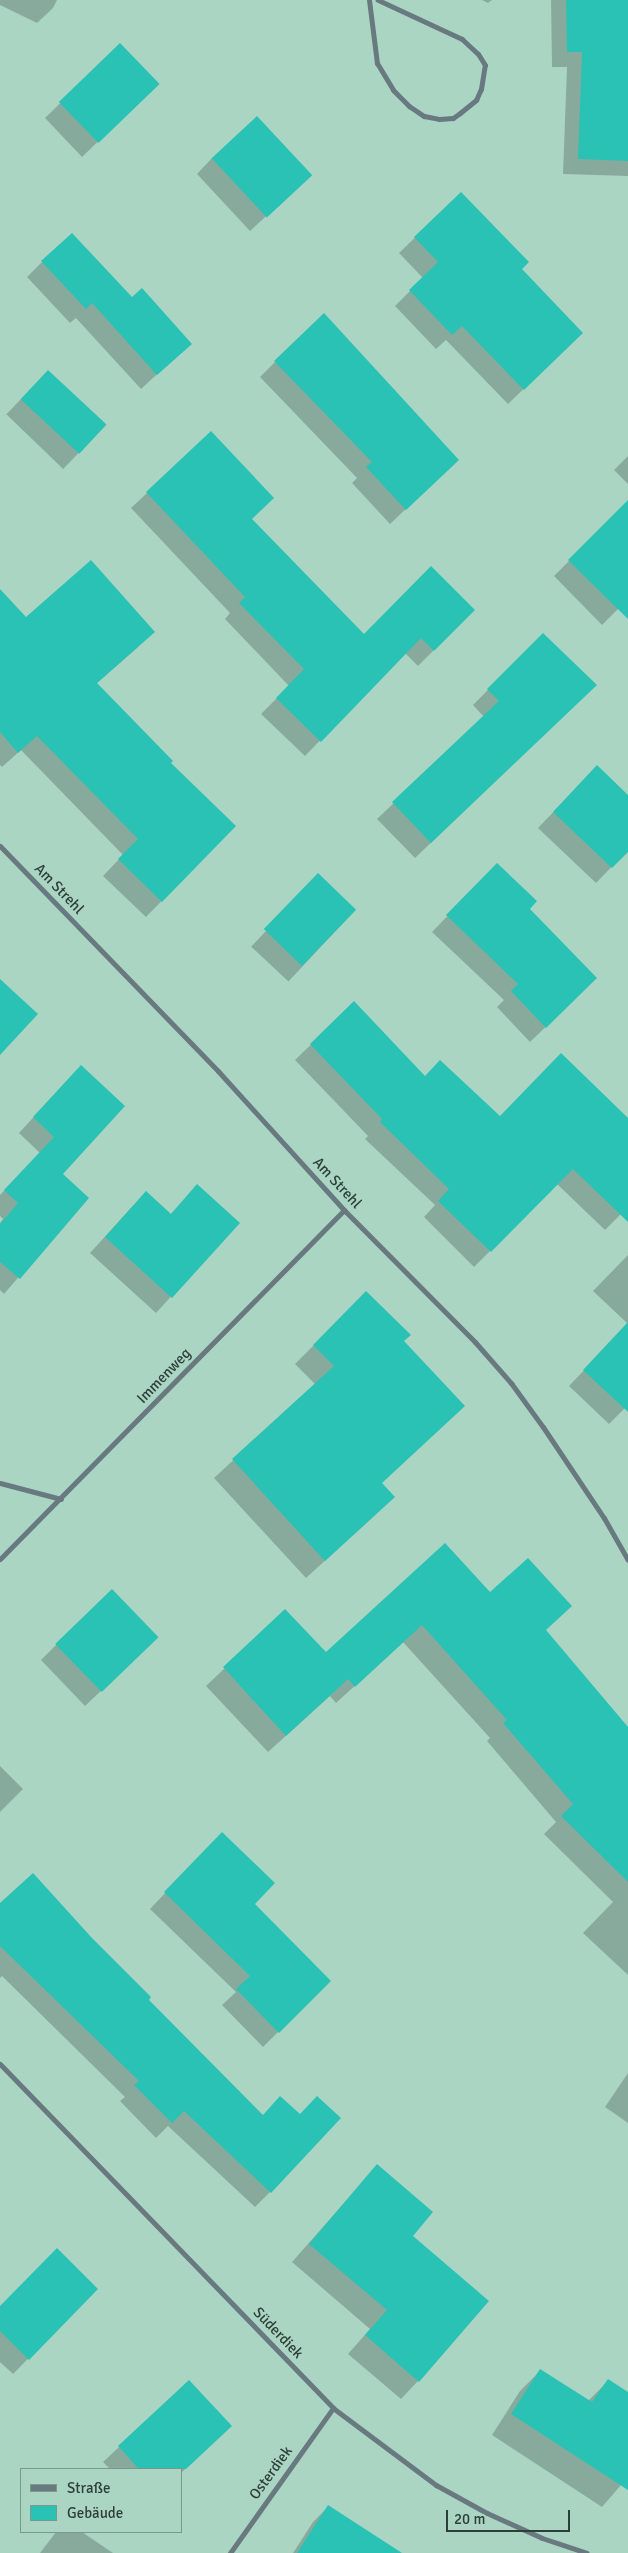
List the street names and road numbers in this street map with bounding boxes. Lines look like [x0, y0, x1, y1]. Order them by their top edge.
street label: Am Strehl [31, 860, 87, 918]
street label: Am Strehl [309, 1154, 365, 1212]
street label: Immenweg [133, 1345, 195, 1407]
street label: Süderdiek [249, 2304, 307, 2362]
street label: Osterdiek [246, 2443, 296, 2503]

